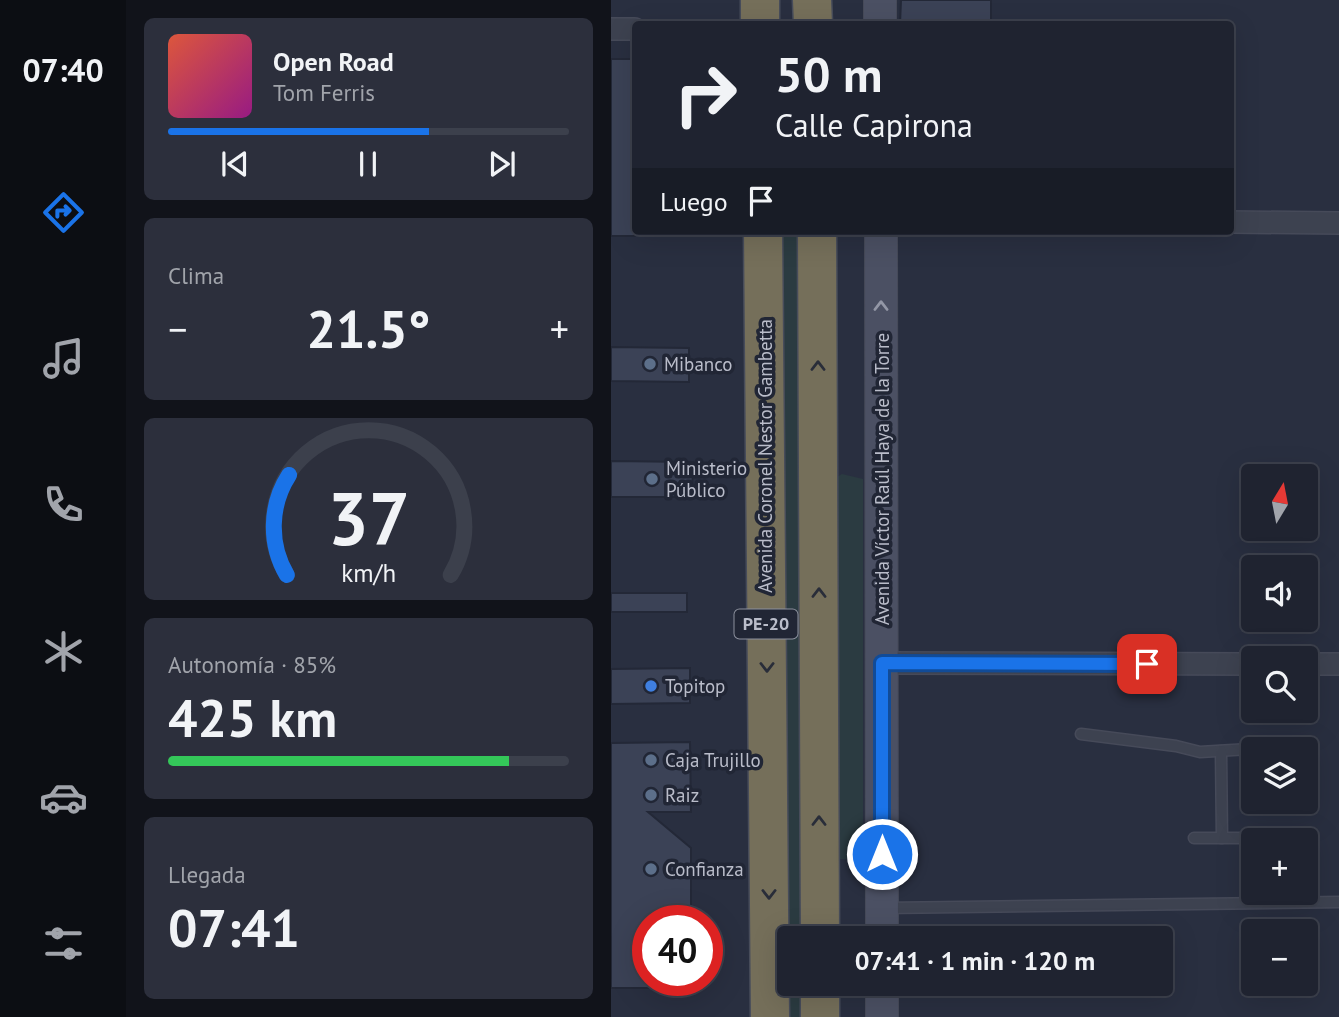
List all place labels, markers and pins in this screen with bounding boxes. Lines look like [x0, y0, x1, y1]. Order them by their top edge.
place label: Mibanco [664, 352, 733, 376]
marker: Mibanco [642, 356, 658, 372]
place label: Ministerio Público [666, 456, 747, 502]
marker: Ministerio Público [644, 471, 660, 487]
pin [1117, 634, 1177, 694]
place label: Topitop [665, 674, 725, 698]
marker: Topitop [643, 678, 659, 694]
place label: Caja Trujillo [665, 748, 761, 772]
marker: Caja Trujillo [643, 752, 659, 768]
place label: Raiz [665, 783, 699, 807]
marker: Raiz [643, 787, 659, 803]
place label: Confianza [665, 857, 744, 881]
marker: Confianza [643, 861, 659, 877]

